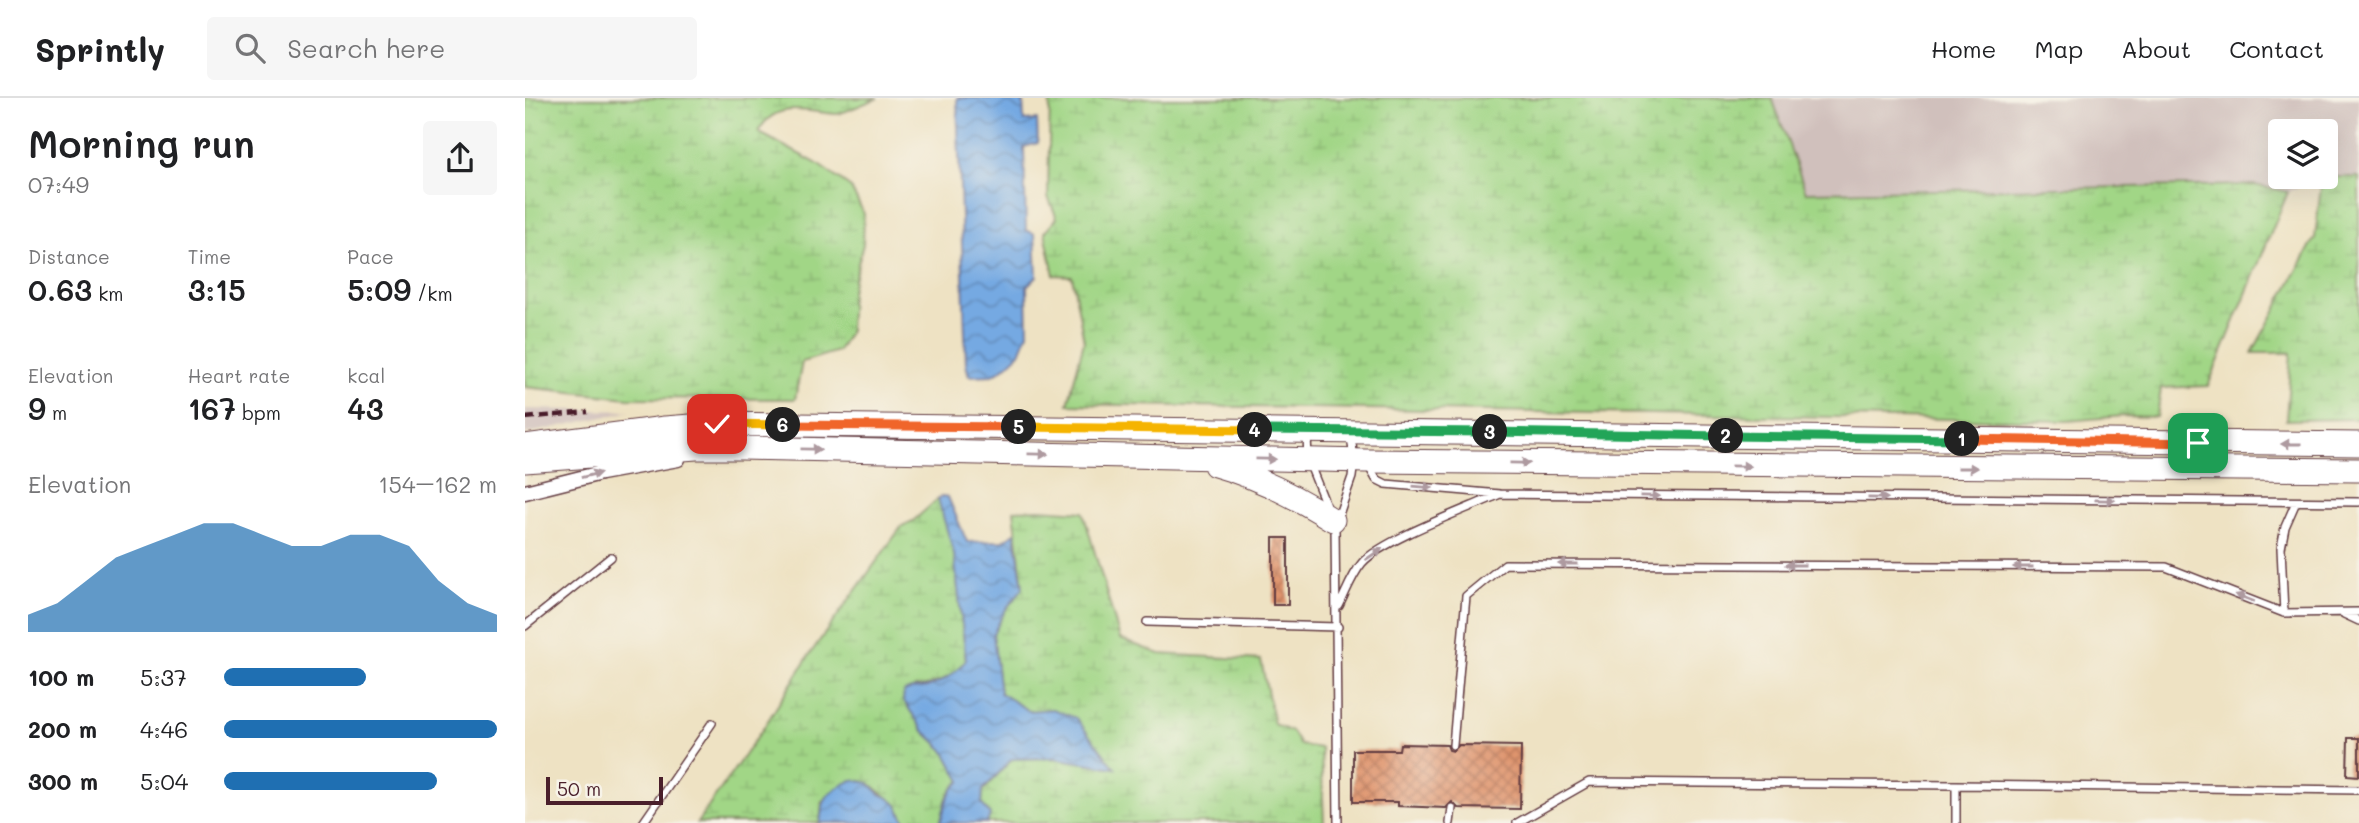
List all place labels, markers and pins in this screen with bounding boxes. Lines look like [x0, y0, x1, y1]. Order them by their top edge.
pin [687, 394, 747, 454]
pin: 6 [765, 408, 801, 442]
pin: 5 [1001, 410, 1037, 444]
pin: 4 [1237, 412, 1273, 448]
pin [2168, 413, 2228, 473]
pin: 3 [1473, 414, 1507, 450]
pin: 2 [1709, 418, 1743, 454]
pin: 1 [1945, 422, 1979, 456]

